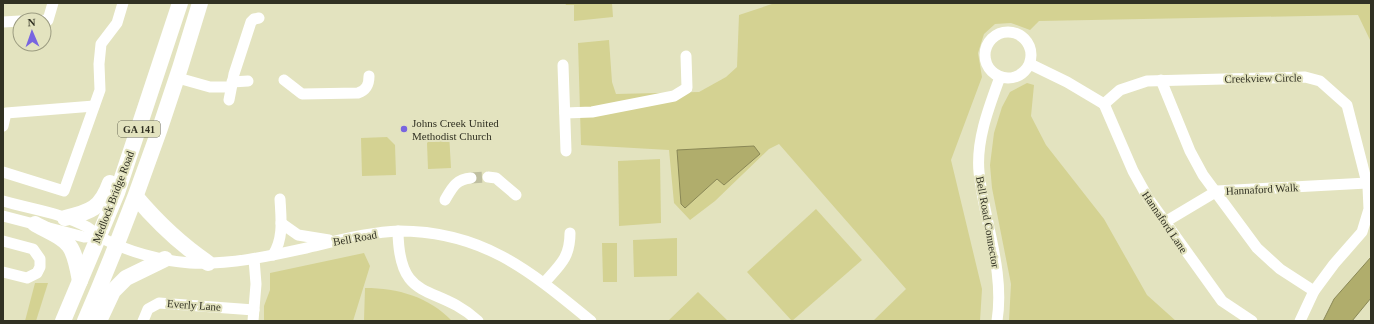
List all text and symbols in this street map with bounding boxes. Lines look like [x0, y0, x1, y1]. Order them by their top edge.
north arrow [12, 12, 52, 52]
text: N [27, 16, 36, 28]
street label: Creekview Circle [1224, 71, 1302, 85]
place label: Johns Creek United Methodist Church [412, 117, 499, 142]
road number: GA 141 [118, 121, 160, 137]
marker: Johns Creek United Methodist Church [399, 124, 409, 134]
street label: Medlock Bridge Road [90, 149, 136, 245]
street label: Bell Road Connector [974, 175, 1002, 269]
street label: Hannaford Walk [1225, 181, 1299, 197]
street label: Hannaford Lane [1140, 189, 1190, 255]
street label: Bell Road [332, 228, 378, 248]
street label: Everly Lane [167, 297, 221, 313]

